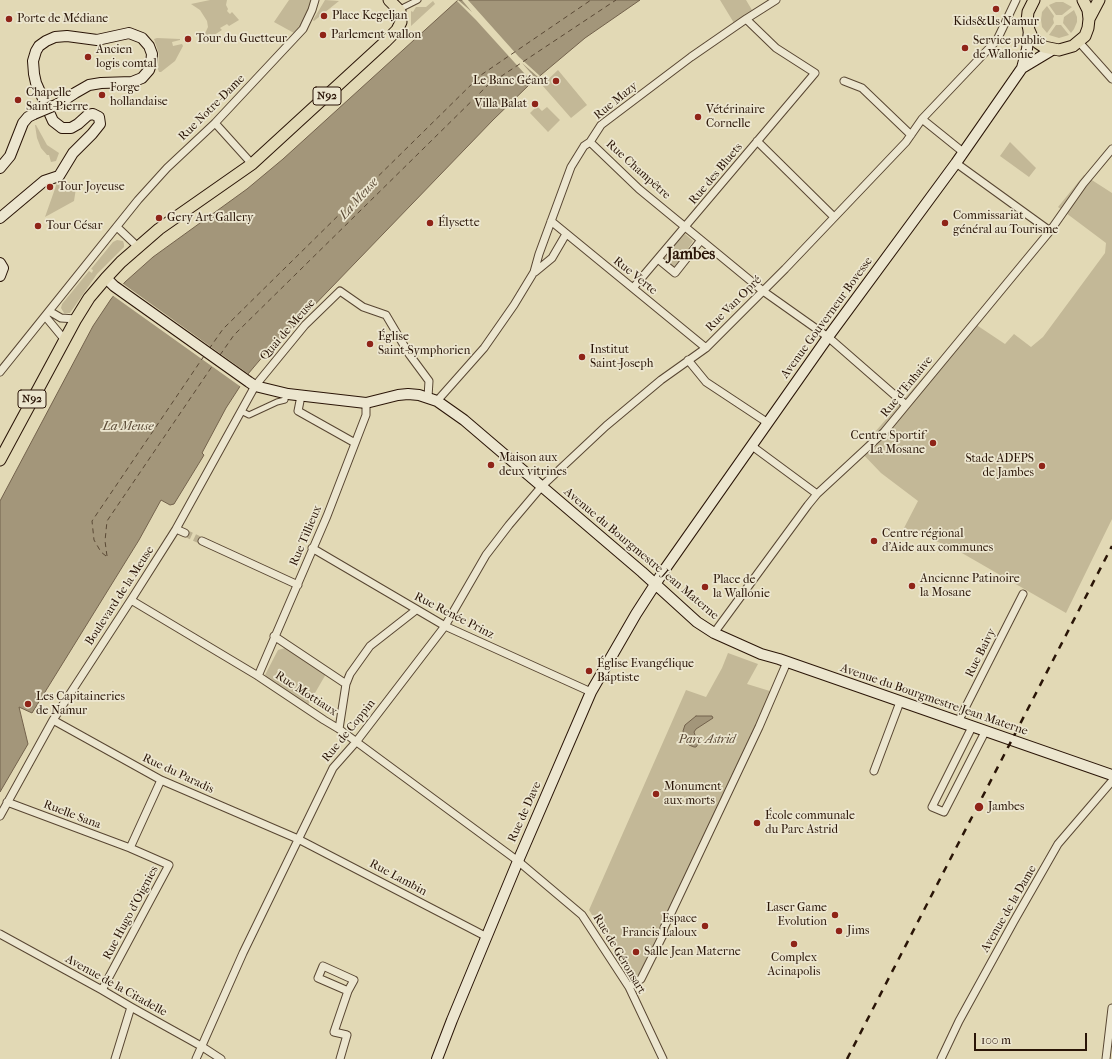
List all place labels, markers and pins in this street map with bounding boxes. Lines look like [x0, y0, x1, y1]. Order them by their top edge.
marker: Kids&Us Namur [991, 4, 1001, 14]
place label: Place Kegeljan [332, 9, 408, 23]
marker: Place Kegeljan [319, 11, 329, 21]
place label: Porte de Médiane [17, 12, 108, 26]
marker: Porte de Médiane [4, 14, 14, 24]
place label: Kids&Us Namur [953, 15, 1039, 29]
place label: Parlement wallon [331, 28, 421, 42]
marker: Parlement wallon [318, 30, 328, 40]
place label: Tour du Guetteur [196, 32, 287, 46]
marker: Tour du Guetteur [183, 34, 193, 44]
place label: Service public de Wallonie [973, 34, 1045, 62]
place label: Ancien logis comtal [96, 43, 157, 71]
marker: Service public de Wallonie [960, 43, 970, 53]
marker: Ancien logis comtal [83, 52, 93, 62]
place label: Le Banc Géant [473, 74, 548, 88]
marker: Le Banc Géant [551, 76, 561, 86]
place label: Forge hollandaise [110, 81, 168, 109]
place label: Chapelle Saint-Pierre [26, 86, 88, 114]
marker: Forge hollandaise [97, 90, 107, 100]
marker: Chapelle Saint-Pierre [13, 95, 23, 105]
place label: Villa Balat [474, 97, 527, 111]
marker: Villa Balat [530, 99, 540, 109]
place label: Vétérinaire Cornelle [706, 103, 765, 131]
marker: Vétérinaire Cornelle [693, 112, 703, 122]
place label: Tour Joyeuse [58, 180, 125, 194]
marker: Tour Joyeuse [45, 182, 55, 192]
place label: Commissariat général au Tourisme [953, 209, 1058, 237]
place label: Gery Art Gallery [167, 211, 253, 225]
marker: Gery Art Gallery [154, 213, 164, 223]
place label: Élysette [438, 216, 480, 230]
marker: Élysette [425, 218, 435, 228]
marker: Commissariat général au Tourisme [940, 218, 950, 228]
place label: Tour César [46, 219, 103, 233]
marker: Tour César [33, 221, 43, 231]
place label: Église Saint-Symphorien [378, 330, 470, 358]
marker: Église Saint-Symphorien [365, 339, 375, 349]
place label: Institut Saint-Joseph [590, 343, 653, 371]
marker: Institut Saint-Joseph [577, 352, 587, 362]
place label: Centre Sportif La Mosane [851, 429, 925, 457]
marker: Centre Sportif La Mosane [928, 438, 938, 448]
place label: Maison aux deux vitrines [499, 451, 567, 479]
place label: Stade ADEPS de Jambes [965, 452, 1034, 480]
marker: Maison aux deux vitrines [486, 460, 496, 470]
marker: Stade ADEPS de Jambes [1037, 461, 1047, 471]
place label: Centre régional d'Aide aux communes [882, 527, 993, 555]
marker: Centre régional d'Aide aux communes [869, 536, 879, 546]
place label: Ancienne Patinoire la Mosane [920, 572, 1020, 600]
place label: Place de la Wallonie [713, 573, 770, 601]
marker: Ancienne Patinoire la Mosane [907, 581, 917, 591]
marker: Place de la Wallonie [700, 582, 710, 592]
place label: Église Evangélique Baptiste [597, 657, 694, 685]
marker: Église Evangélique Baptiste [584, 666, 594, 676]
place label: Les Capitaineries de Namur [36, 690, 125, 718]
marker: Les Capitaineries de Namur [23, 699, 33, 709]
place label: Monument aux morts [664, 780, 721, 808]
marker: Monument aux morts [651, 789, 661, 799]
place label: Jambes [988, 800, 1024, 814]
marker: Jambes [973, 801, 985, 813]
place label: École communale du Parc Astrid [765, 809, 855, 837]
marker: École communale du Parc Astrid [752, 818, 762, 828]
place label: Laser Game Evolution [766, 901, 827, 929]
marker: Laser Game Evolution [830, 910, 840, 920]
place label: Espace Francis Laloux [622, 912, 697, 940]
marker: Espace Francis Laloux [700, 921, 710, 931]
place label: Jims [847, 924, 869, 938]
marker: Jims [834, 926, 844, 936]
marker: Complex Acinapolis [789, 939, 799, 949]
place label: Salle Jean Materne [644, 945, 741, 959]
marker: Salle Jean Materne [631, 947, 641, 957]
place label: Complex Acinapolis [768, 951, 820, 979]

